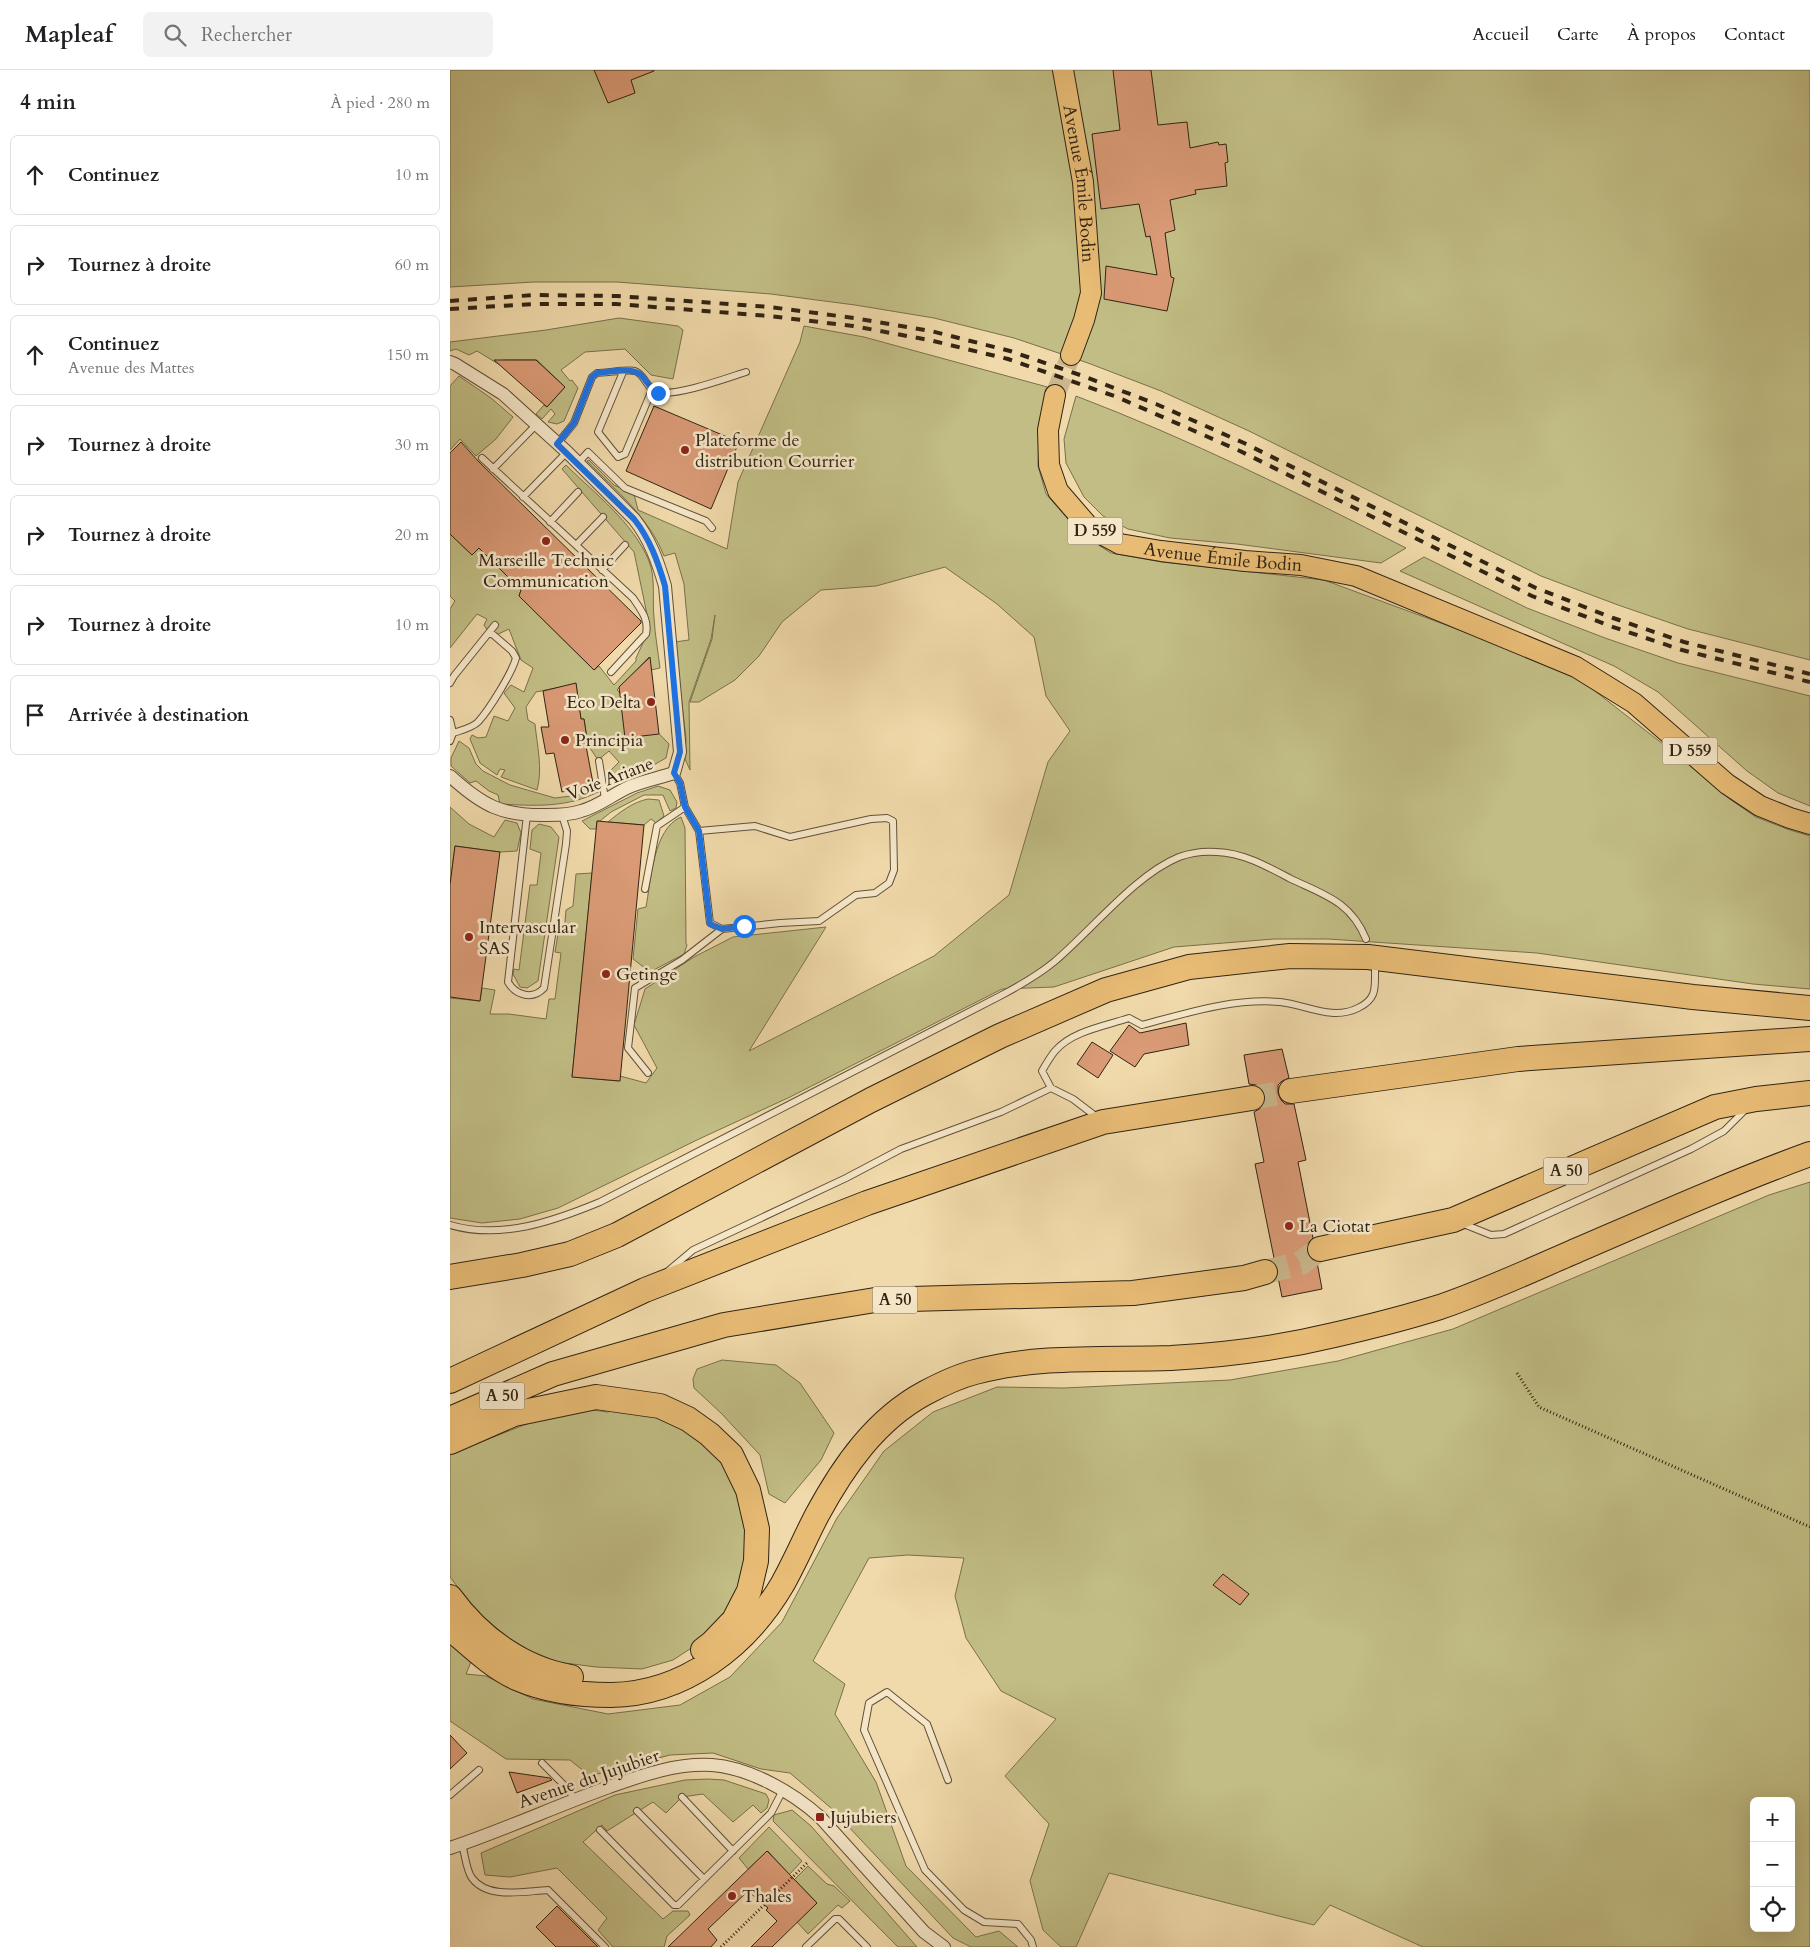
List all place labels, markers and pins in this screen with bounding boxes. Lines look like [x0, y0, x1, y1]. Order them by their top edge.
place label: Plateforme de distribution Courrier [695, 428, 855, 474]
marker: Plateforme de distribution Courrier [679, 444, 691, 456]
marker: Marseille Technic Communication [540, 535, 552, 547]
place label: Marseille Technic Communication [478, 548, 614, 594]
place label: Eco Delta [566, 690, 641, 715]
marker: Eco Delta [645, 696, 657, 708]
place label: Principia [575, 728, 643, 753]
marker: Principia [559, 734, 571, 746]
place label: Intervascular SAS [479, 915, 576, 961]
marker: Intervascular SAS [463, 931, 475, 943]
place label: Getinge [616, 962, 678, 987]
marker: Getinge [600, 968, 612, 980]
place label: La Ciotat [1299, 1214, 1371, 1239]
marker: La Ciotat [1283, 1220, 1295, 1232]
place label: Jujubiers [827, 1805, 896, 1830]
marker: Jujubiers [814, 1811, 826, 1823]
place label: Thales [742, 1884, 792, 1909]
marker: Thales [726, 1890, 738, 1902]

